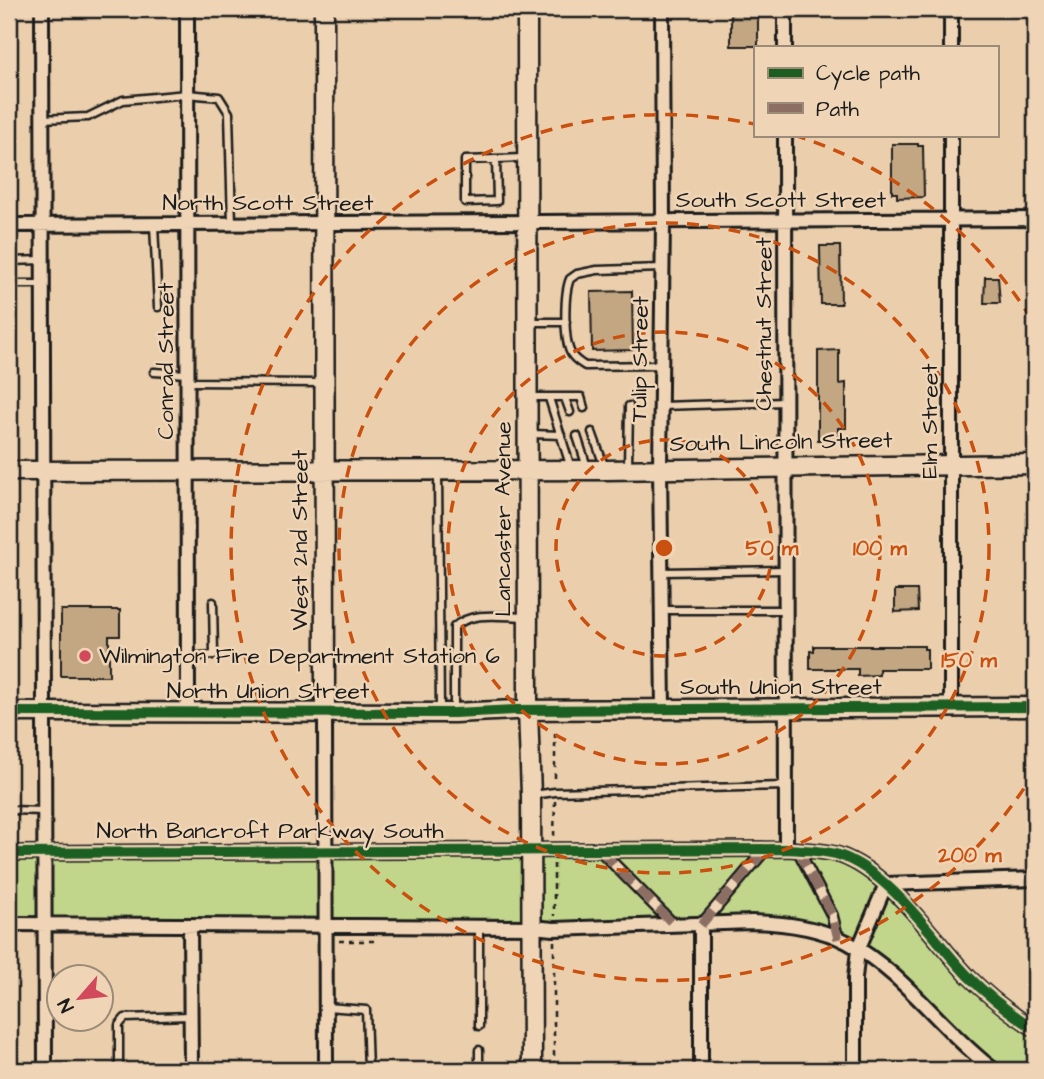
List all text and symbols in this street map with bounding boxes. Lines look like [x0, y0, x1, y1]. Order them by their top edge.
legend [754, 46, 998, 136]
text: Cycle path [816, 59, 921, 90]
text: Path [816, 95, 860, 124]
street label: South Scott Street [676, 184, 887, 216]
street label: North Scott Street [163, 187, 374, 219]
street label: Chestnut Street [748, 237, 780, 411]
street label: Conrad Street [150, 282, 182, 440]
street label: Tulip Street [623, 295, 657, 422]
street label: Elm Street [914, 363, 946, 479]
street label: Lancaster Avenue [487, 421, 519, 617]
street label: South Lincoln Street [669, 424, 893, 460]
street label: West 2nd Street [284, 449, 316, 630]
text: 50 m [746, 534, 799, 563]
text: 100 m [853, 534, 908, 563]
centre of rings [652, 536, 676, 560]
place label: Wilmington Fire Department Station 6 [99, 640, 500, 673]
text: 150 m [941, 646, 997, 675]
marker: Wilmington Fire Department Station 6 [77, 648, 93, 664]
street label: South Union Street [680, 671, 883, 703]
street label: North Union Street [167, 675, 370, 707]
street label: North Bancroft Parkway South [96, 815, 444, 848]
text: 200 m [937, 841, 1002, 870]
north arrow [46, 964, 116, 1034]
text: N [52, 994, 81, 1017]

